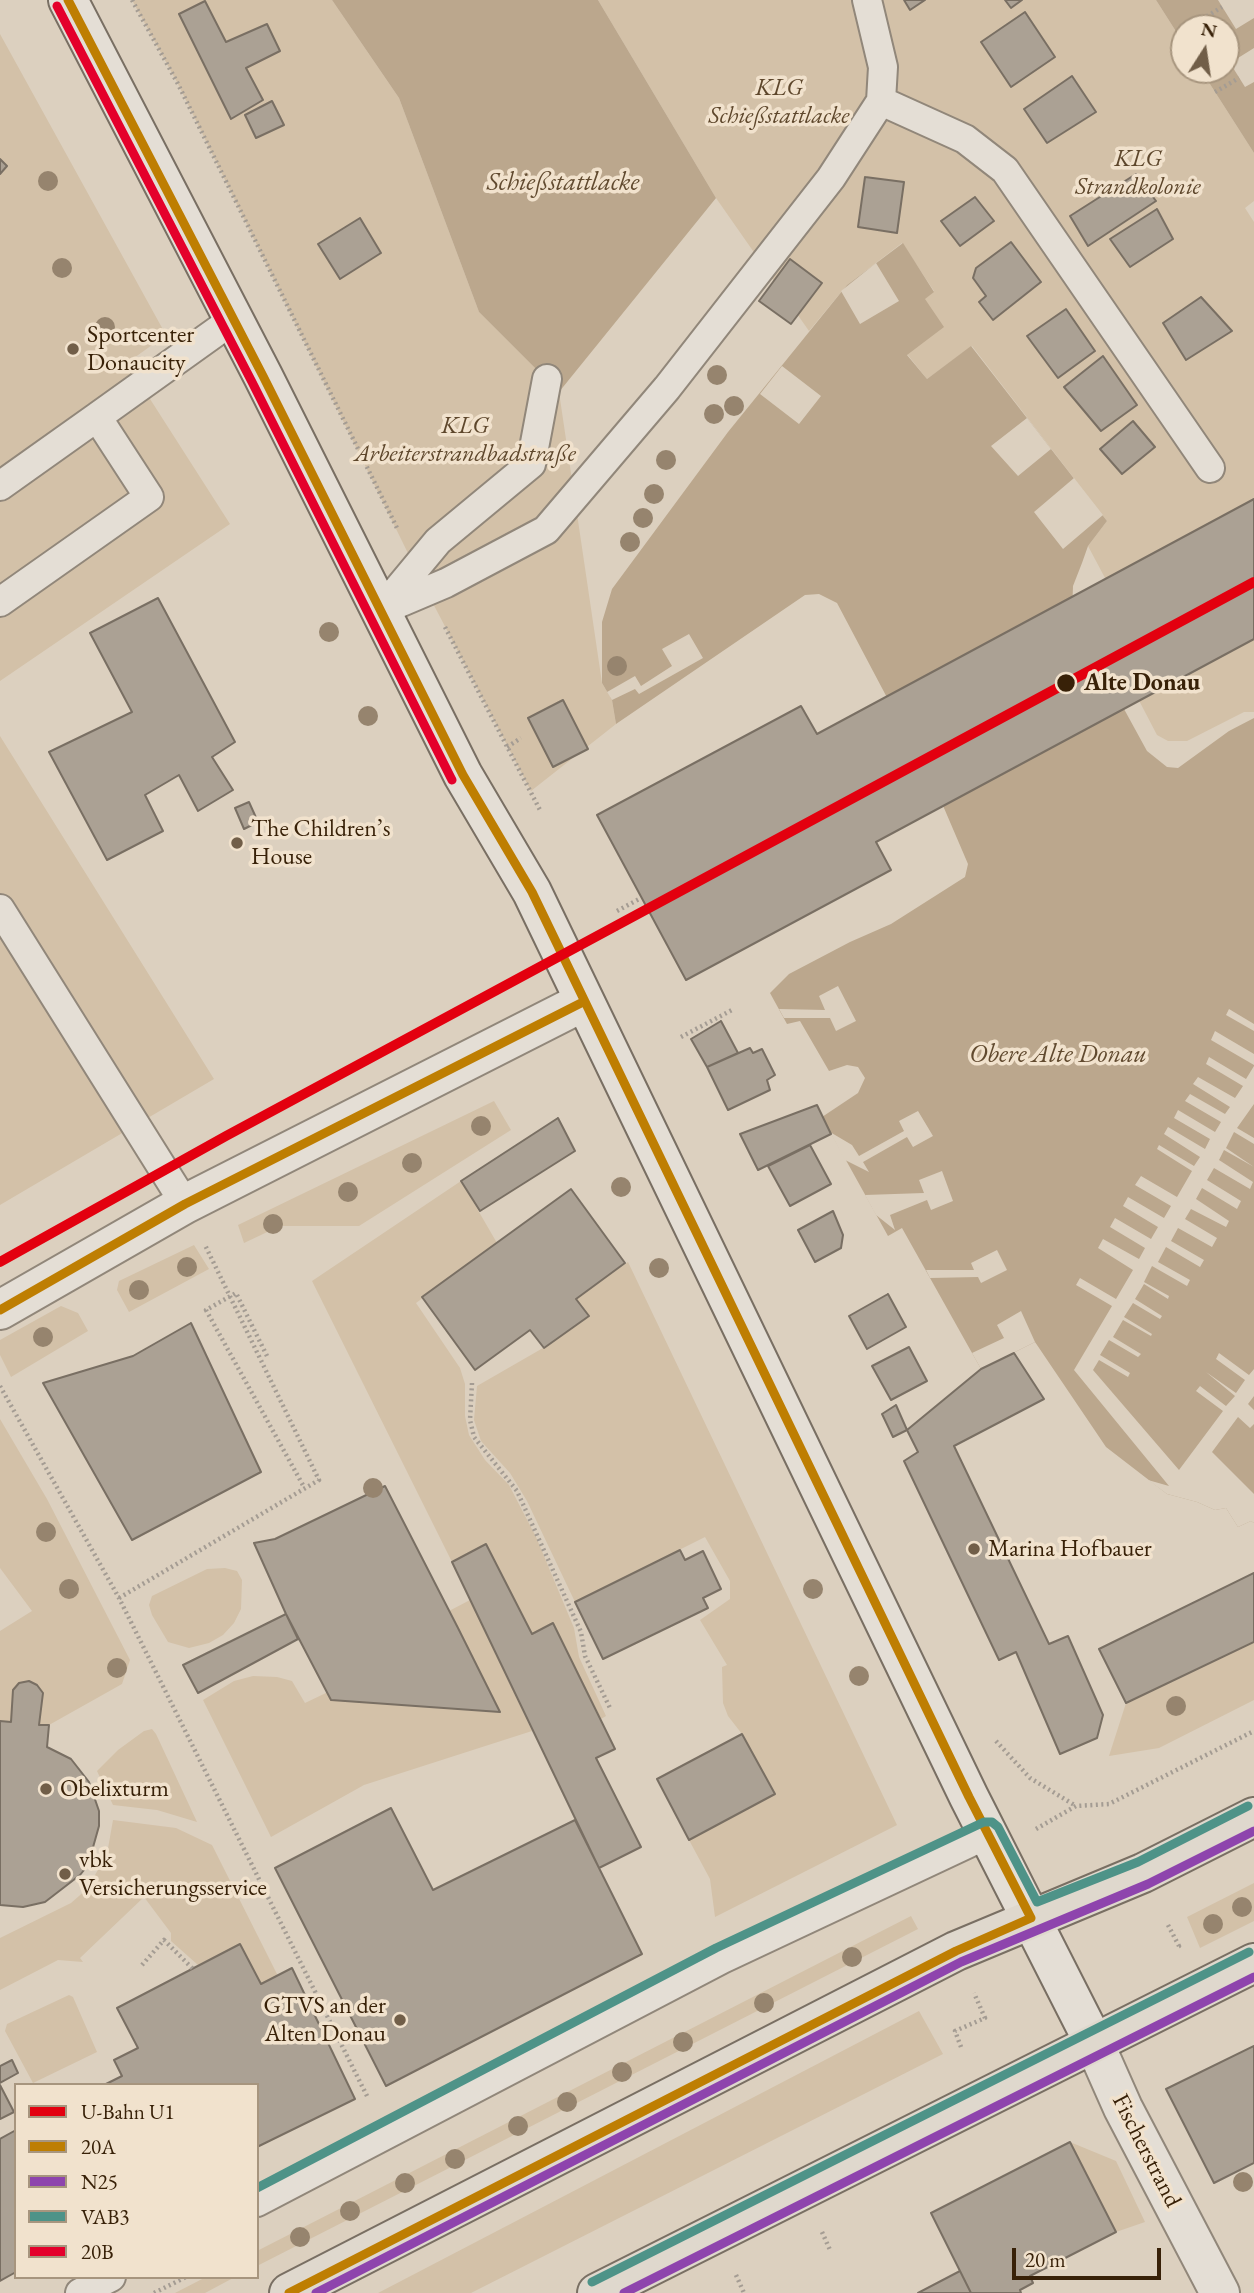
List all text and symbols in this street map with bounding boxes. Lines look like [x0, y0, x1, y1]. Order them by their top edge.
north arrow [1170, 14, 1240, 84]
text: N [1199, 16, 1219, 44]
park label: KLG Schießstattlacke [709, 74, 849, 130]
park label: KLG Strandkolonie [1075, 145, 1201, 201]
water label: Schießstattlacke [487, 167, 639, 199]
place label: Sportcenter Donaucity [87, 321, 194, 377]
marker: Sportcenter Donaucity [65, 341, 81, 357]
park label: KLG Arbeiterstrandbadstraße [354, 412, 576, 468]
place label: Alte Donau [1084, 669, 1200, 697]
marker: Alte Donau [1055, 672, 1077, 694]
place label: The Children’s House [251, 815, 390, 871]
marker: The Children’s House [229, 835, 245, 851]
water label: Obere Alte Donau [969, 1039, 1147, 1071]
place label: Marina Hofbauer [988, 1535, 1152, 1563]
marker: Marina Hofbauer [966, 1541, 982, 1557]
place label: Obelixturm [60, 1775, 169, 1803]
marker: Obelixturm [38, 1781, 54, 1797]
place label: vbk Versicherungsservice [79, 1846, 267, 1902]
marker: vbk Versicherungsservice [57, 1866, 73, 1882]
place label: GTVS an der Alten Donau [264, 1992, 386, 2048]
marker: GTVS an der Alten Donau [392, 2012, 408, 2028]
legend [14, 2083, 259, 2279]
street label: Fischerstrand [1105, 2090, 1187, 2212]
text: U-Bahn U1 [81, 2098, 175, 2125]
text: 20A [81, 2133, 116, 2160]
text: N25 [81, 2168, 118, 2195]
text: VAB3 [81, 2203, 129, 2230]
scale bar [1016, 2234, 1165, 2278]
text: 20B [81, 2238, 114, 2265]
text: 20 m [1025, 2246, 1066, 2273]

